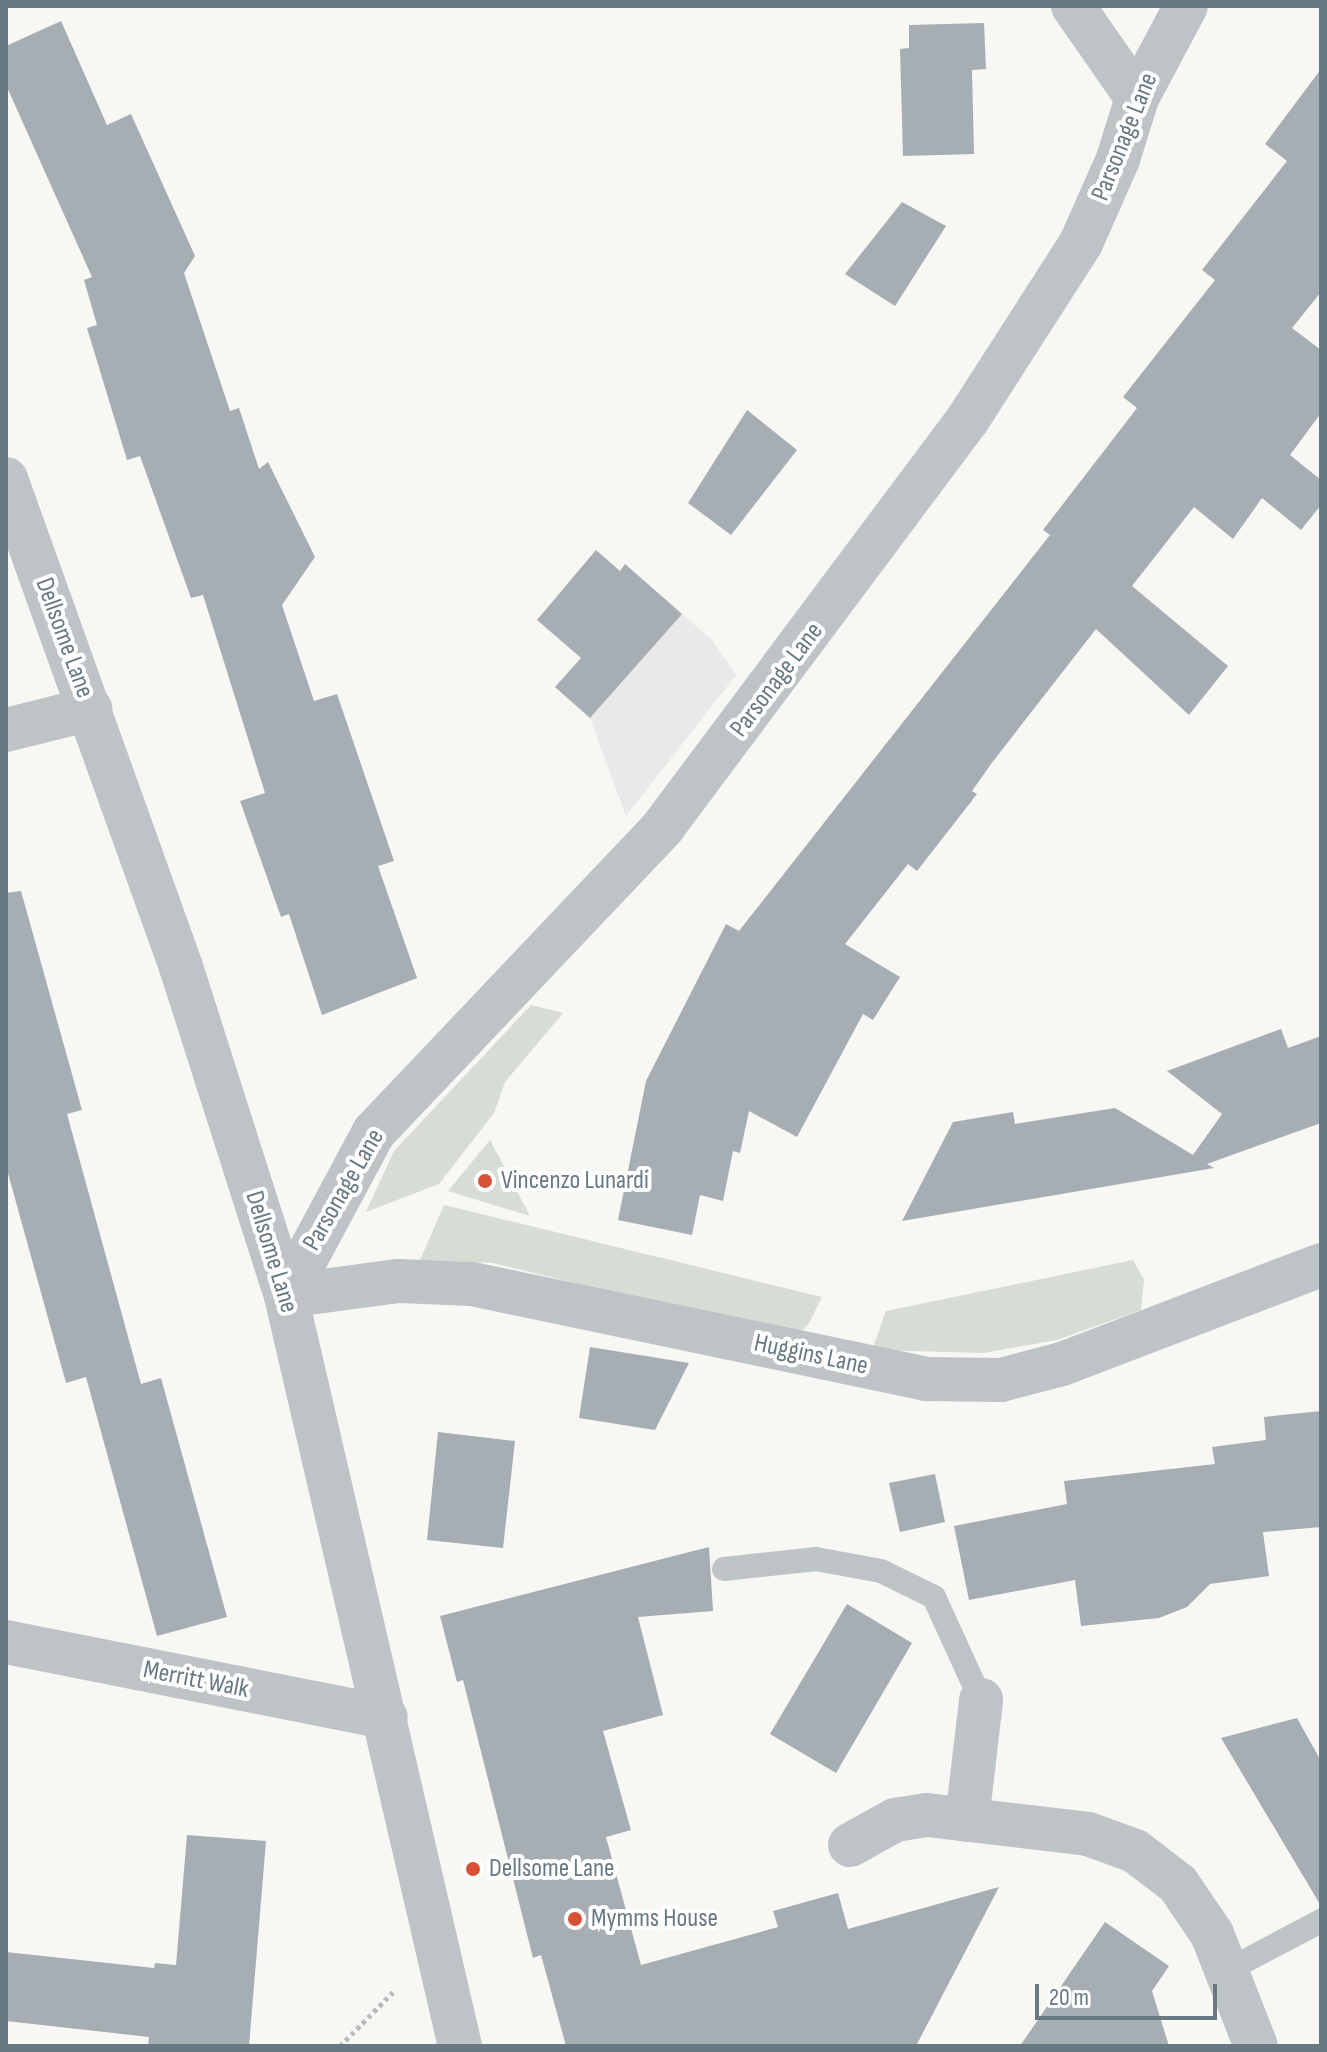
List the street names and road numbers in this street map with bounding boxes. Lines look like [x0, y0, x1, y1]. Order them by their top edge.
street label: Parsonage Lane [1085, 69, 1165, 205]
street label: Dellsome Lane [28, 574, 100, 702]
street label: Parsonage Lane [724, 617, 830, 743]
street label: Parsonage Lane [297, 1124, 391, 1256]
street label: Dellsome Lane [238, 1187, 304, 1317]
street label: Huggins Lane [751, 1328, 871, 1382]
street label: Merritt Walk [141, 1655, 251, 1705]

